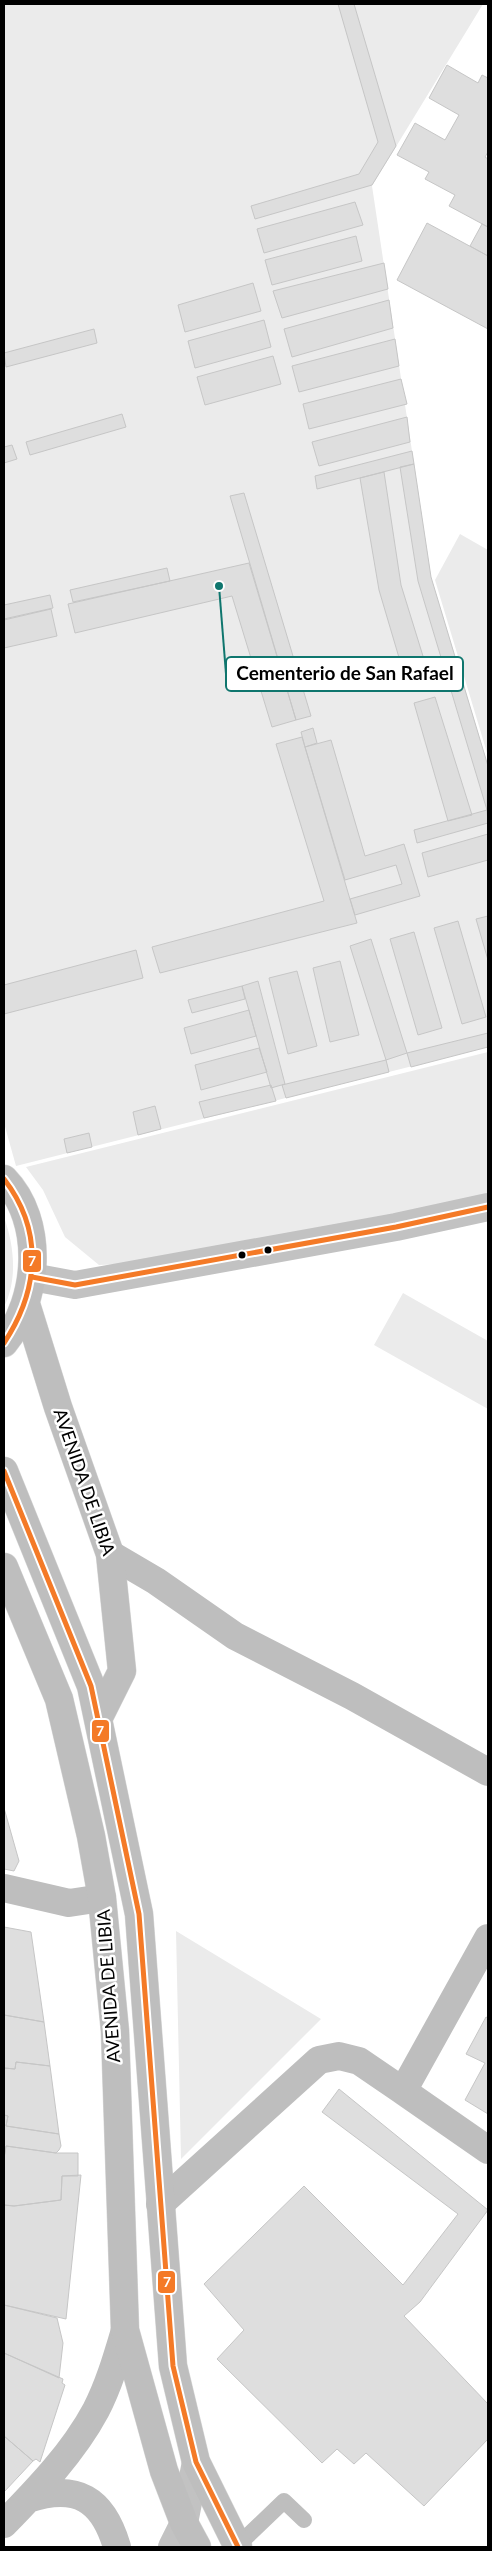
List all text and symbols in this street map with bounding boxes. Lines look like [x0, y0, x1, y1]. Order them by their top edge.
callout: Cementerio de San Rafael [226, 657, 463, 691]
text: Cementerio de San Rafael [236, 661, 454, 684]
unlabelled marker [263, 1245, 273, 1255]
line badge: 7 [22, 1249, 42, 1273]
unlabelled marker [237, 1250, 247, 1260]
text: 7 [28, 1252, 36, 1269]
street label: AVENIDA DE LIBIA [49, 1405, 121, 1559]
line badge: 7 [91, 1719, 110, 1743]
text: 7 [96, 1722, 104, 1739]
street label: AVENIDA DE LIBIA [92, 1908, 124, 2064]
line badge: 7 [157, 2270, 176, 2294]
text: 7 [163, 2273, 171, 2290]

